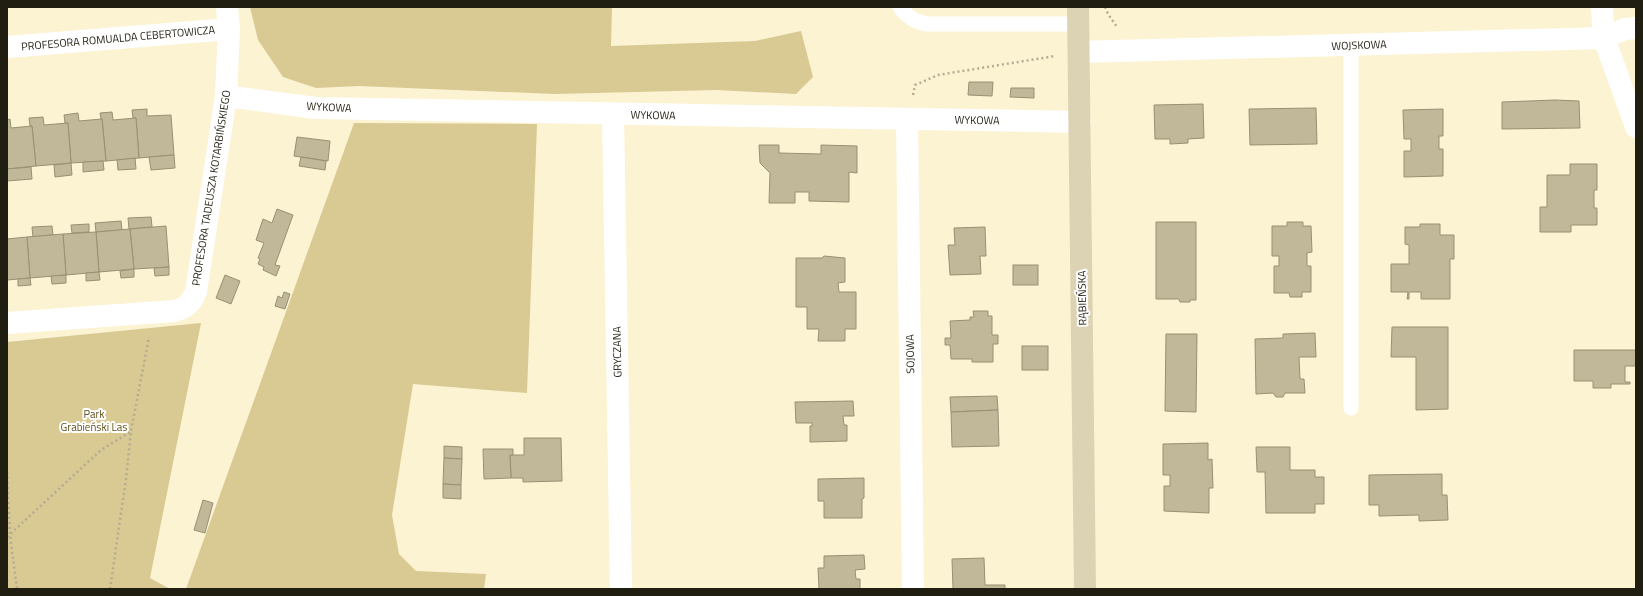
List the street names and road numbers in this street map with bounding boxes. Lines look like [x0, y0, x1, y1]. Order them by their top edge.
street label: PROFESORA ROMUALDA CEBERTOWICZA [20, 22, 216, 54]
street label: WOJSKOWA [1331, 36, 1387, 54]
street label: PROFESORA TADEUSZA KOTARBIŃSKIEGO [188, 89, 234, 287]
street label: WYKOWA [306, 98, 352, 116]
street label: WYKOWA [630, 107, 676, 123]
street label: WYKOWA [954, 112, 1000, 128]
street label: RĄBIEŃSKA [1074, 270, 1090, 326]
street label: GRYCZANA [609, 326, 625, 378]
street label: SOJOWA [902, 334, 918, 374]

